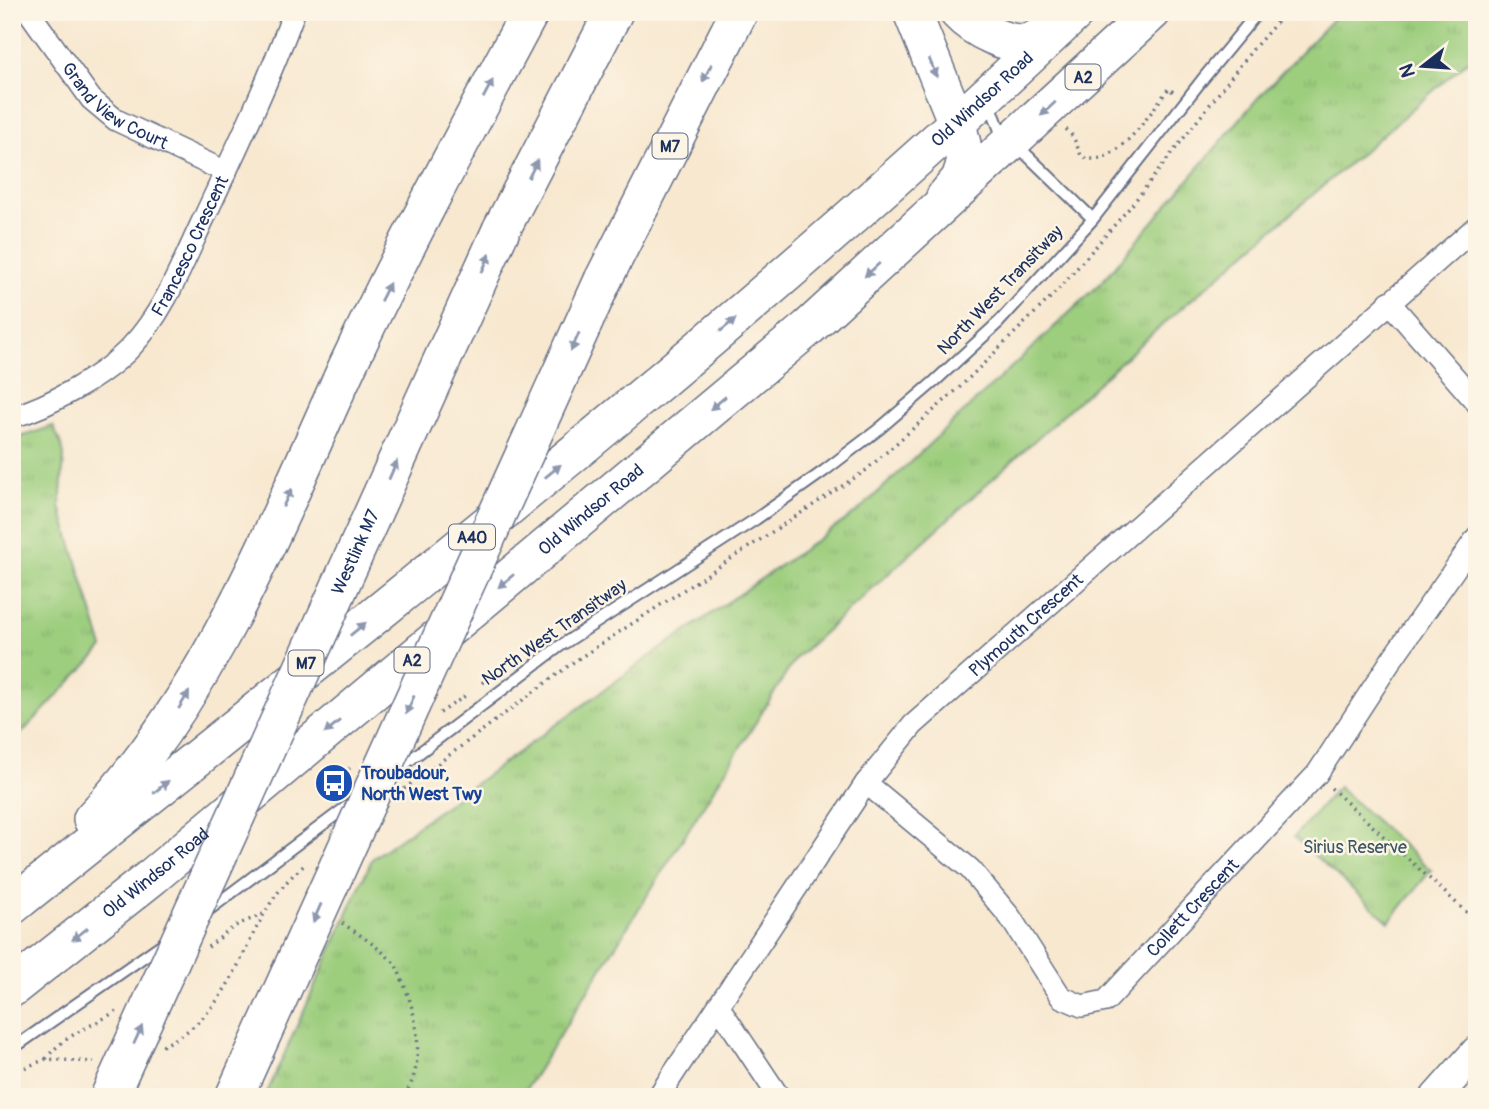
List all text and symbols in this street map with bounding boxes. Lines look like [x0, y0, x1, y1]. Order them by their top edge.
north arrow [1388, 32, 1458, 102]
street label: Old Windsor Road [926, 47, 1039, 153]
street label: Grand View Court [56, 58, 172, 155]
one-way arrow [928, 58, 939, 79]
text: N [1394, 61, 1421, 80]
one-way arrow [702, 63, 713, 83]
road number: A2 [1066, 64, 1100, 90]
one-way arrow [482, 79, 494, 99]
one-way arrow [1039, 101, 1057, 117]
road number: M7 [652, 134, 688, 158]
one-way arrow [527, 159, 538, 179]
street label: Francesco Crescent [147, 172, 235, 321]
street label: North West Transitway [932, 220, 1068, 360]
one-way arrow [480, 253, 492, 273]
one-way arrow [863, 262, 881, 278]
one-way arrow [380, 282, 391, 302]
one-way arrow [720, 318, 737, 333]
one-way arrow [569, 332, 581, 352]
one-way arrow [709, 395, 727, 411]
street label: Old Windsor Road [533, 459, 649, 561]
one-way arrow [388, 460, 399, 481]
one-way arrow [544, 463, 562, 478]
one-way arrow [282, 487, 293, 508]
street label: Westlink M7 [327, 506, 385, 599]
road number: A40 [449, 524, 495, 550]
street label: Plymouth Crescent [964, 568, 1089, 682]
one-way arrow [498, 573, 515, 588]
street label: North West Transitway [477, 574, 631, 691]
one-way arrow [349, 622, 366, 637]
road number: A2 [394, 648, 430, 673]
road number: M7 [288, 650, 324, 676]
one-way arrow [177, 690, 190, 709]
one-way arrow [404, 695, 416, 715]
one-way arrow [323, 719, 340, 734]
bus stop icon: Troubadour, North West Twy [313, 762, 355, 804]
place label: Troubadour, North West Twy [360, 762, 482, 806]
one-way arrow [152, 780, 170, 795]
street label: Old Windsor Road [98, 823, 214, 924]
park label: Sirius Reserve [1303, 836, 1407, 859]
street label: Collett Crescent [1142, 854, 1245, 962]
one-way arrow [311, 902, 322, 923]
one-way arrow [72, 926, 90, 941]
one-way arrow [132, 1025, 144, 1045]

